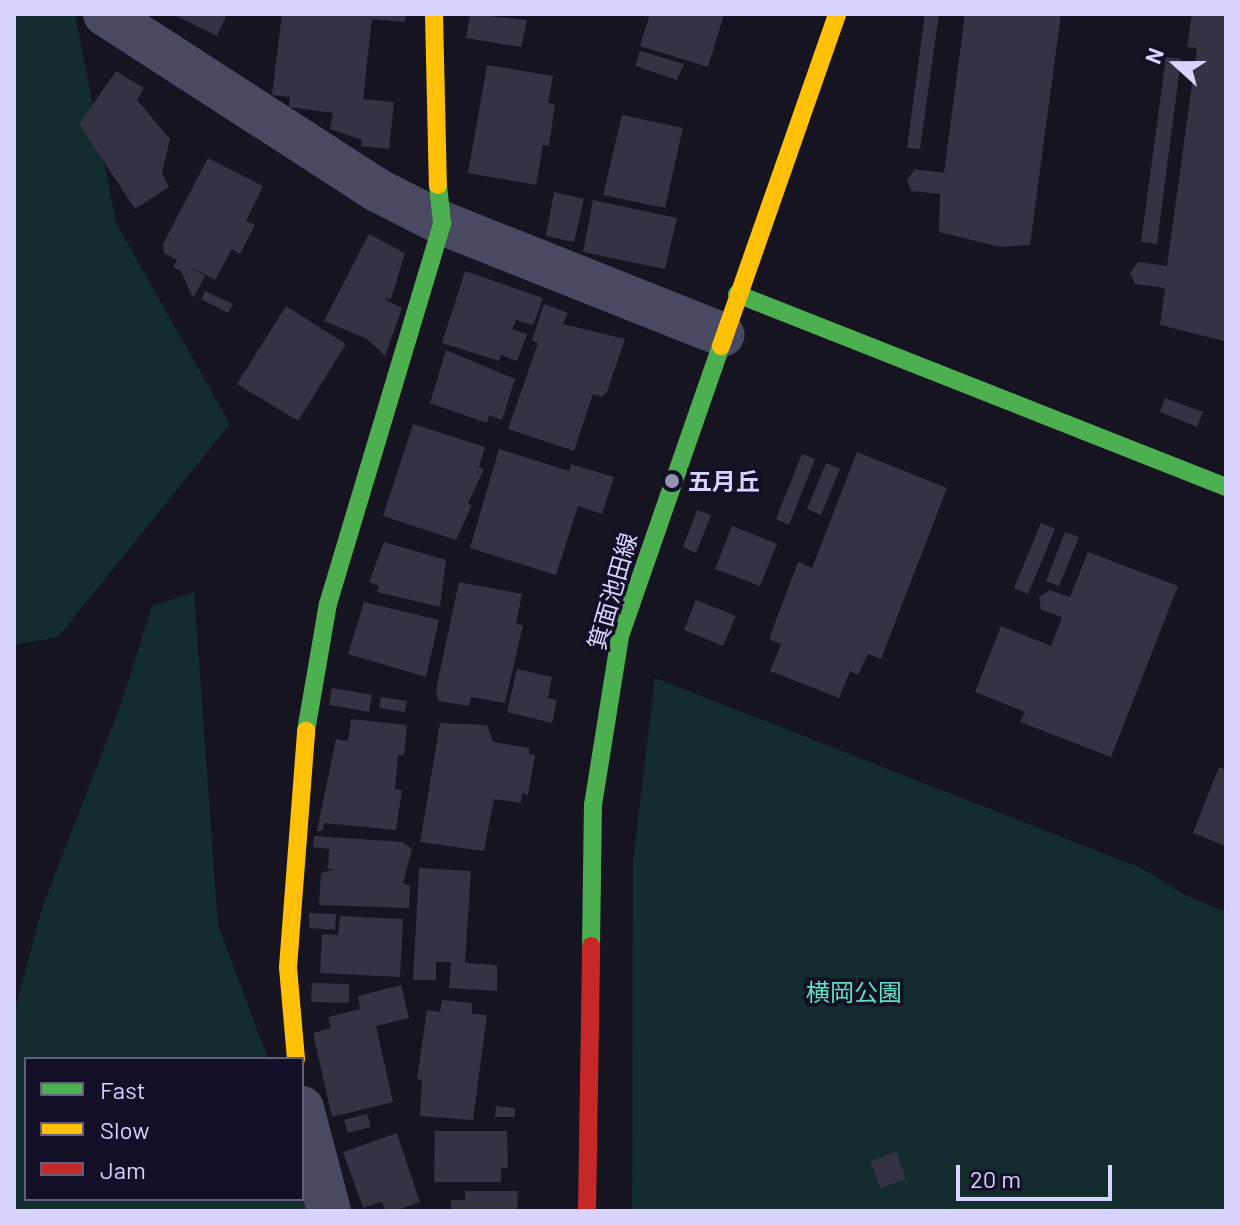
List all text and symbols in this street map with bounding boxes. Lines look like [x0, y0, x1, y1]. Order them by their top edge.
north arrow [1136, 24, 1216, 104]
text: N [1139, 44, 1168, 67]
place label: 五月丘 [688, 467, 760, 495]
marker: 五月丘 [663, 472, 681, 490]
street label: 箕面池田線 [582, 529, 642, 653]
park label: 横岡公園 [806, 978, 902, 1006]
legend [24, 1057, 304, 1201]
text: Fast [100, 1075, 145, 1104]
text: Slow [100, 1115, 149, 1144]
scale bar [960, 1149, 1116, 1199]
text: Jam [100, 1155, 146, 1184]
text: 20 m [970, 1164, 1021, 1193]

